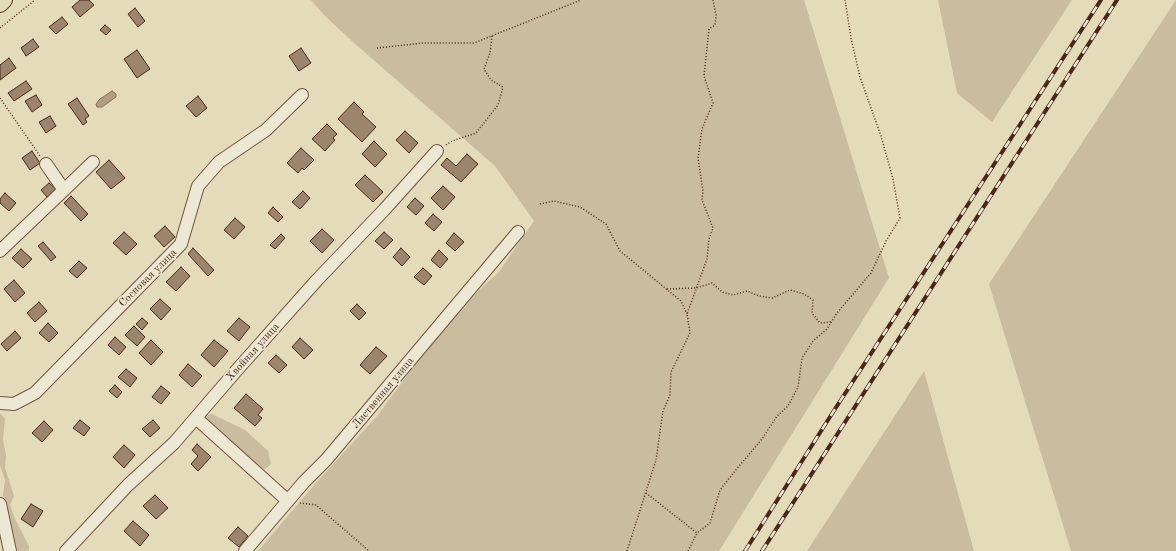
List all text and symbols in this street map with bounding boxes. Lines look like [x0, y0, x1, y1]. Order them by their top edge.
street label: Сосновая улица [116, 246, 180, 310]
street label: Хвойная улица [224, 320, 282, 384]
street label: Лиственная улица [349, 355, 417, 431]

